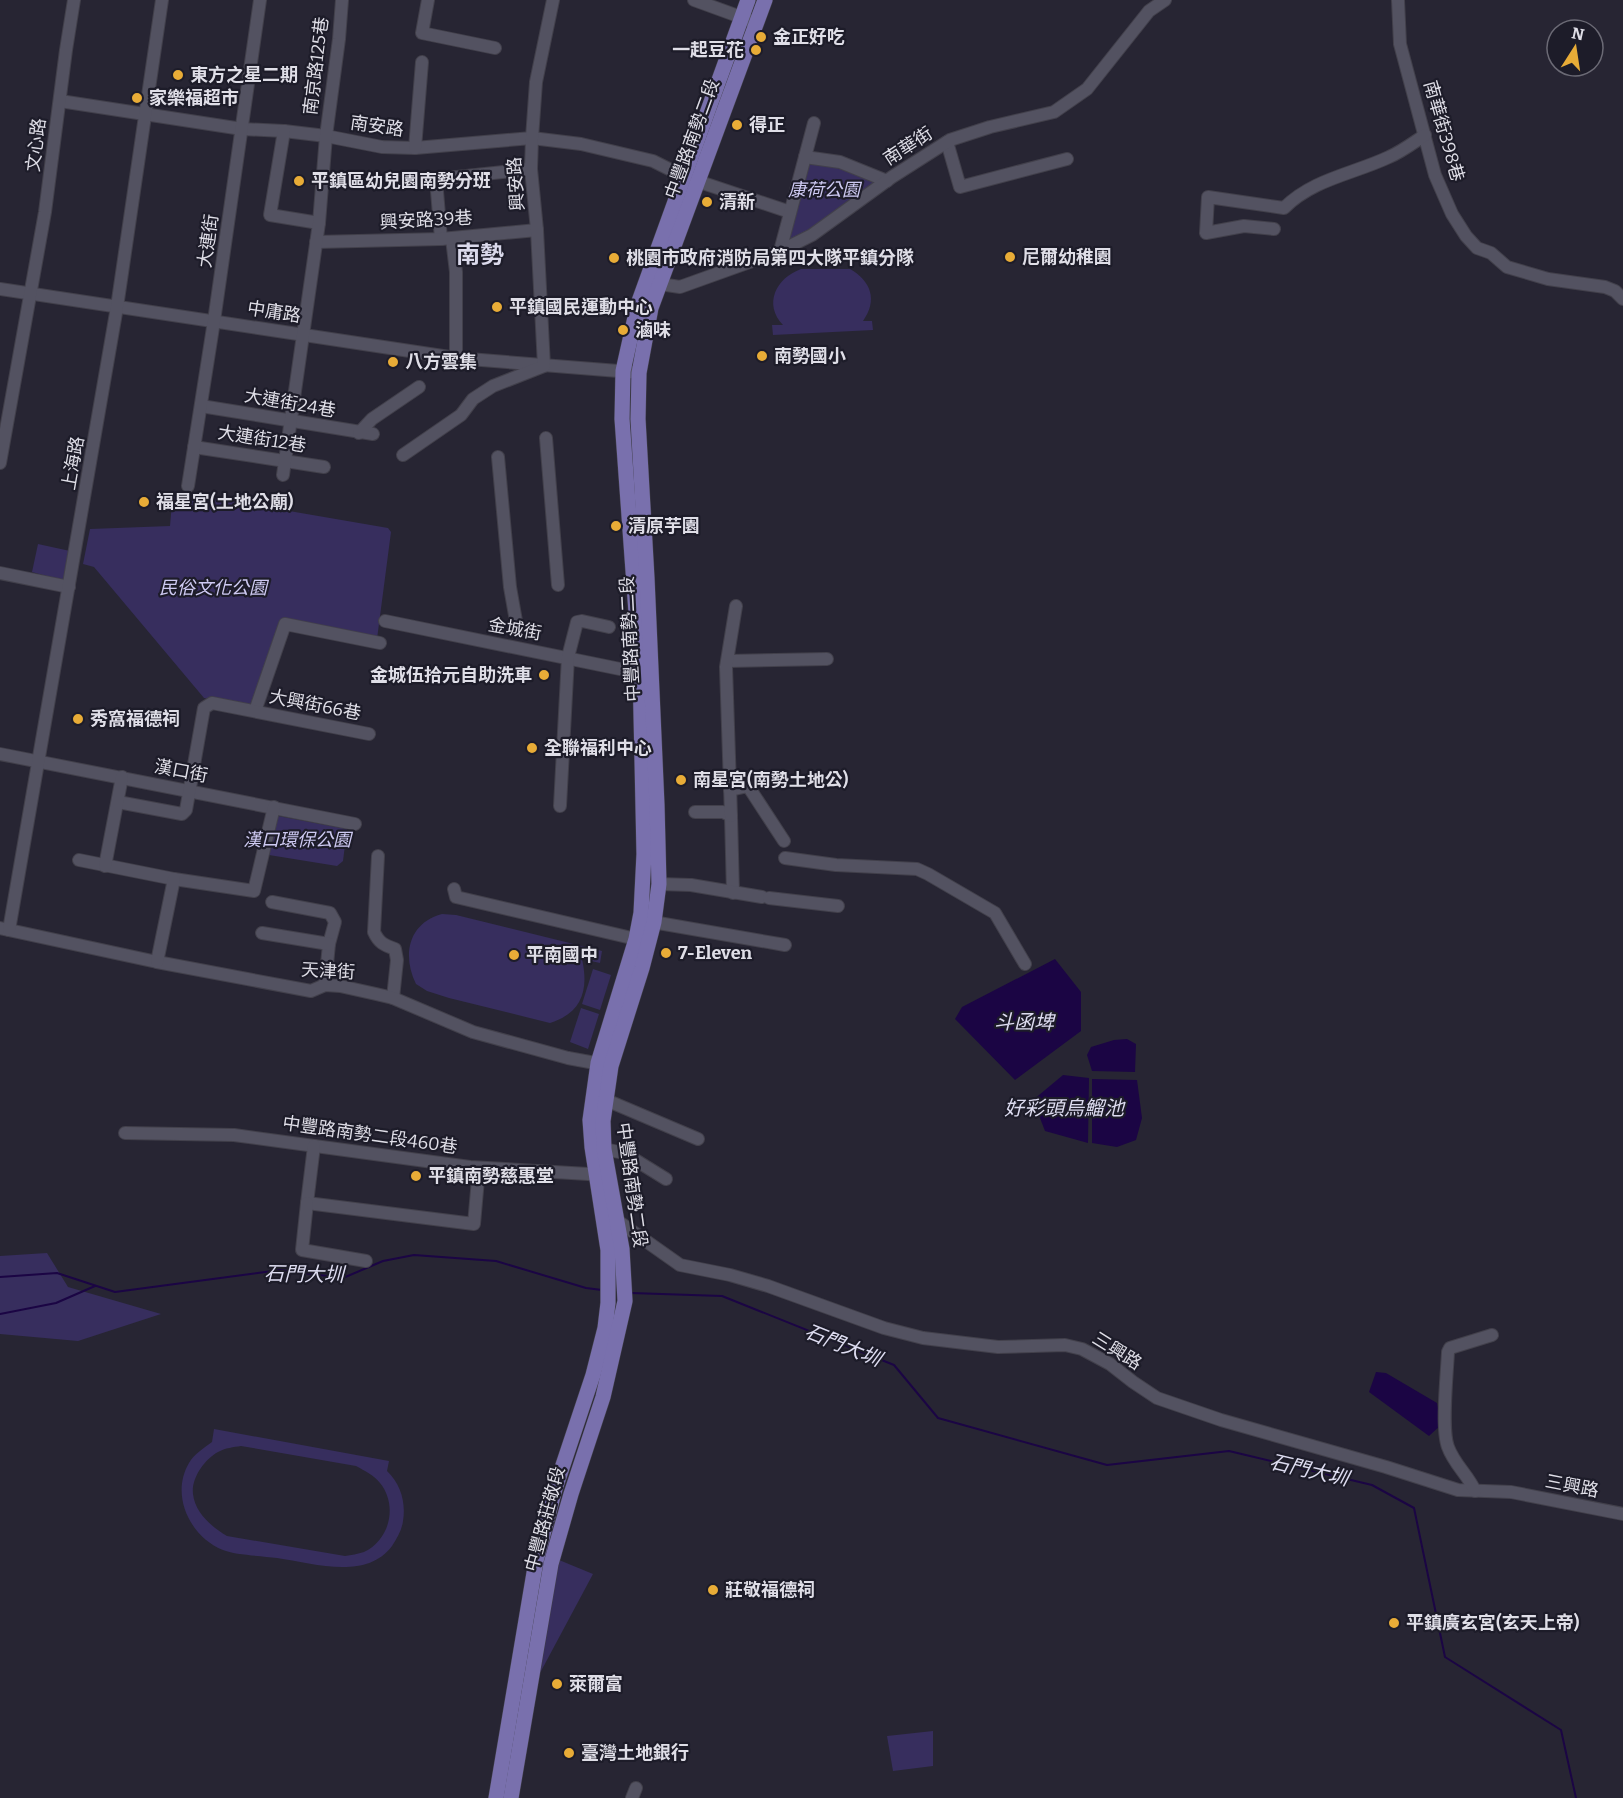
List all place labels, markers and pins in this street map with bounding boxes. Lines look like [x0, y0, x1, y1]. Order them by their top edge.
place label: 金正好吃 [773, 26, 845, 48]
marker: 金正好吃 [754, 30, 768, 44]
place label: 一起豆花 [672, 39, 744, 61]
marker: 一起豆花 [749, 43, 763, 57]
place label: 東方之星二期 [190, 64, 298, 86]
marker: 東方之星二期 [171, 68, 185, 82]
place label: 家樂福超市 [149, 87, 239, 109]
marker: 家樂福超市 [130, 91, 144, 105]
place label: 得正 [749, 114, 785, 136]
marker: 得正 [730, 118, 744, 132]
place label: 平鎮區幼兒園南勢分班 [311, 170, 491, 192]
marker: 平鎮區幼兒園南勢分班 [292, 174, 306, 188]
place label: 清新 [719, 191, 755, 213]
marker: 清新 [700, 195, 714, 209]
place label: 尼爾幼稚園 [1022, 246, 1112, 268]
place label: 桃園市政府消防局第四大隊平鎮分隊 [626, 247, 914, 269]
marker: 尼爾幼稚園 [1003, 250, 1017, 264]
marker: 桃園市政府消防局第四大隊平鎮分隊 [607, 251, 621, 265]
place label: 平鎮國民運動中心 [509, 296, 653, 318]
marker: 平鎮國民運動中心 [490, 300, 504, 314]
place label: 滷味 [635, 319, 671, 341]
marker: 滷味 [616, 323, 630, 337]
place label: 南勢國小 [774, 345, 846, 367]
marker: 南勢國小 [755, 349, 769, 363]
place label: 八方雲集 [405, 351, 477, 373]
marker: 八方雲集 [386, 355, 400, 369]
place label: 福星宮(土地公廟) [156, 491, 294, 513]
marker: 福星宮(土地公廟) [137, 495, 151, 509]
place label: 清原芋園 [628, 515, 700, 537]
marker: 清原芋園 [609, 519, 623, 533]
place label: 金城伍拾元自助洗車 [370, 664, 532, 686]
marker: 金城伍拾元自助洗車 [537, 668, 551, 682]
place label: 秀窩福德祠 [90, 708, 180, 730]
marker: 秀窩福德祠 [71, 712, 85, 726]
place label: 全聯福利中心 [544, 737, 652, 759]
marker: 全聯福利中心 [525, 741, 539, 755]
place label: 南星宮(南勢土地公) [693, 769, 849, 791]
marker: 南星宮(南勢土地公) [674, 773, 688, 787]
place label: 7-Eleven [678, 942, 753, 964]
place label: 平南國中 [526, 944, 598, 966]
marker: 7-Eleven [659, 946, 673, 960]
marker: 平南國中 [507, 948, 521, 962]
place label: 平鎮南勢慈惠堂 [428, 1165, 554, 1187]
marker: 平鎮南勢慈惠堂 [409, 1169, 423, 1183]
place label: 莊敬福德祠 [725, 1579, 815, 1601]
marker: 莊敬福德祠 [706, 1583, 720, 1597]
place label: 平鎮廣玄宮(玄天上帝) [1406, 1612, 1580, 1634]
marker: 平鎮廣玄宮(玄天上帝) [1387, 1616, 1401, 1630]
place label: 萊爾富 [569, 1673, 623, 1695]
marker: 萊爾富 [550, 1677, 564, 1691]
place label: 臺灣土地銀行 [581, 1742, 689, 1764]
marker: 臺灣土地銀行 [562, 1746, 576, 1760]

